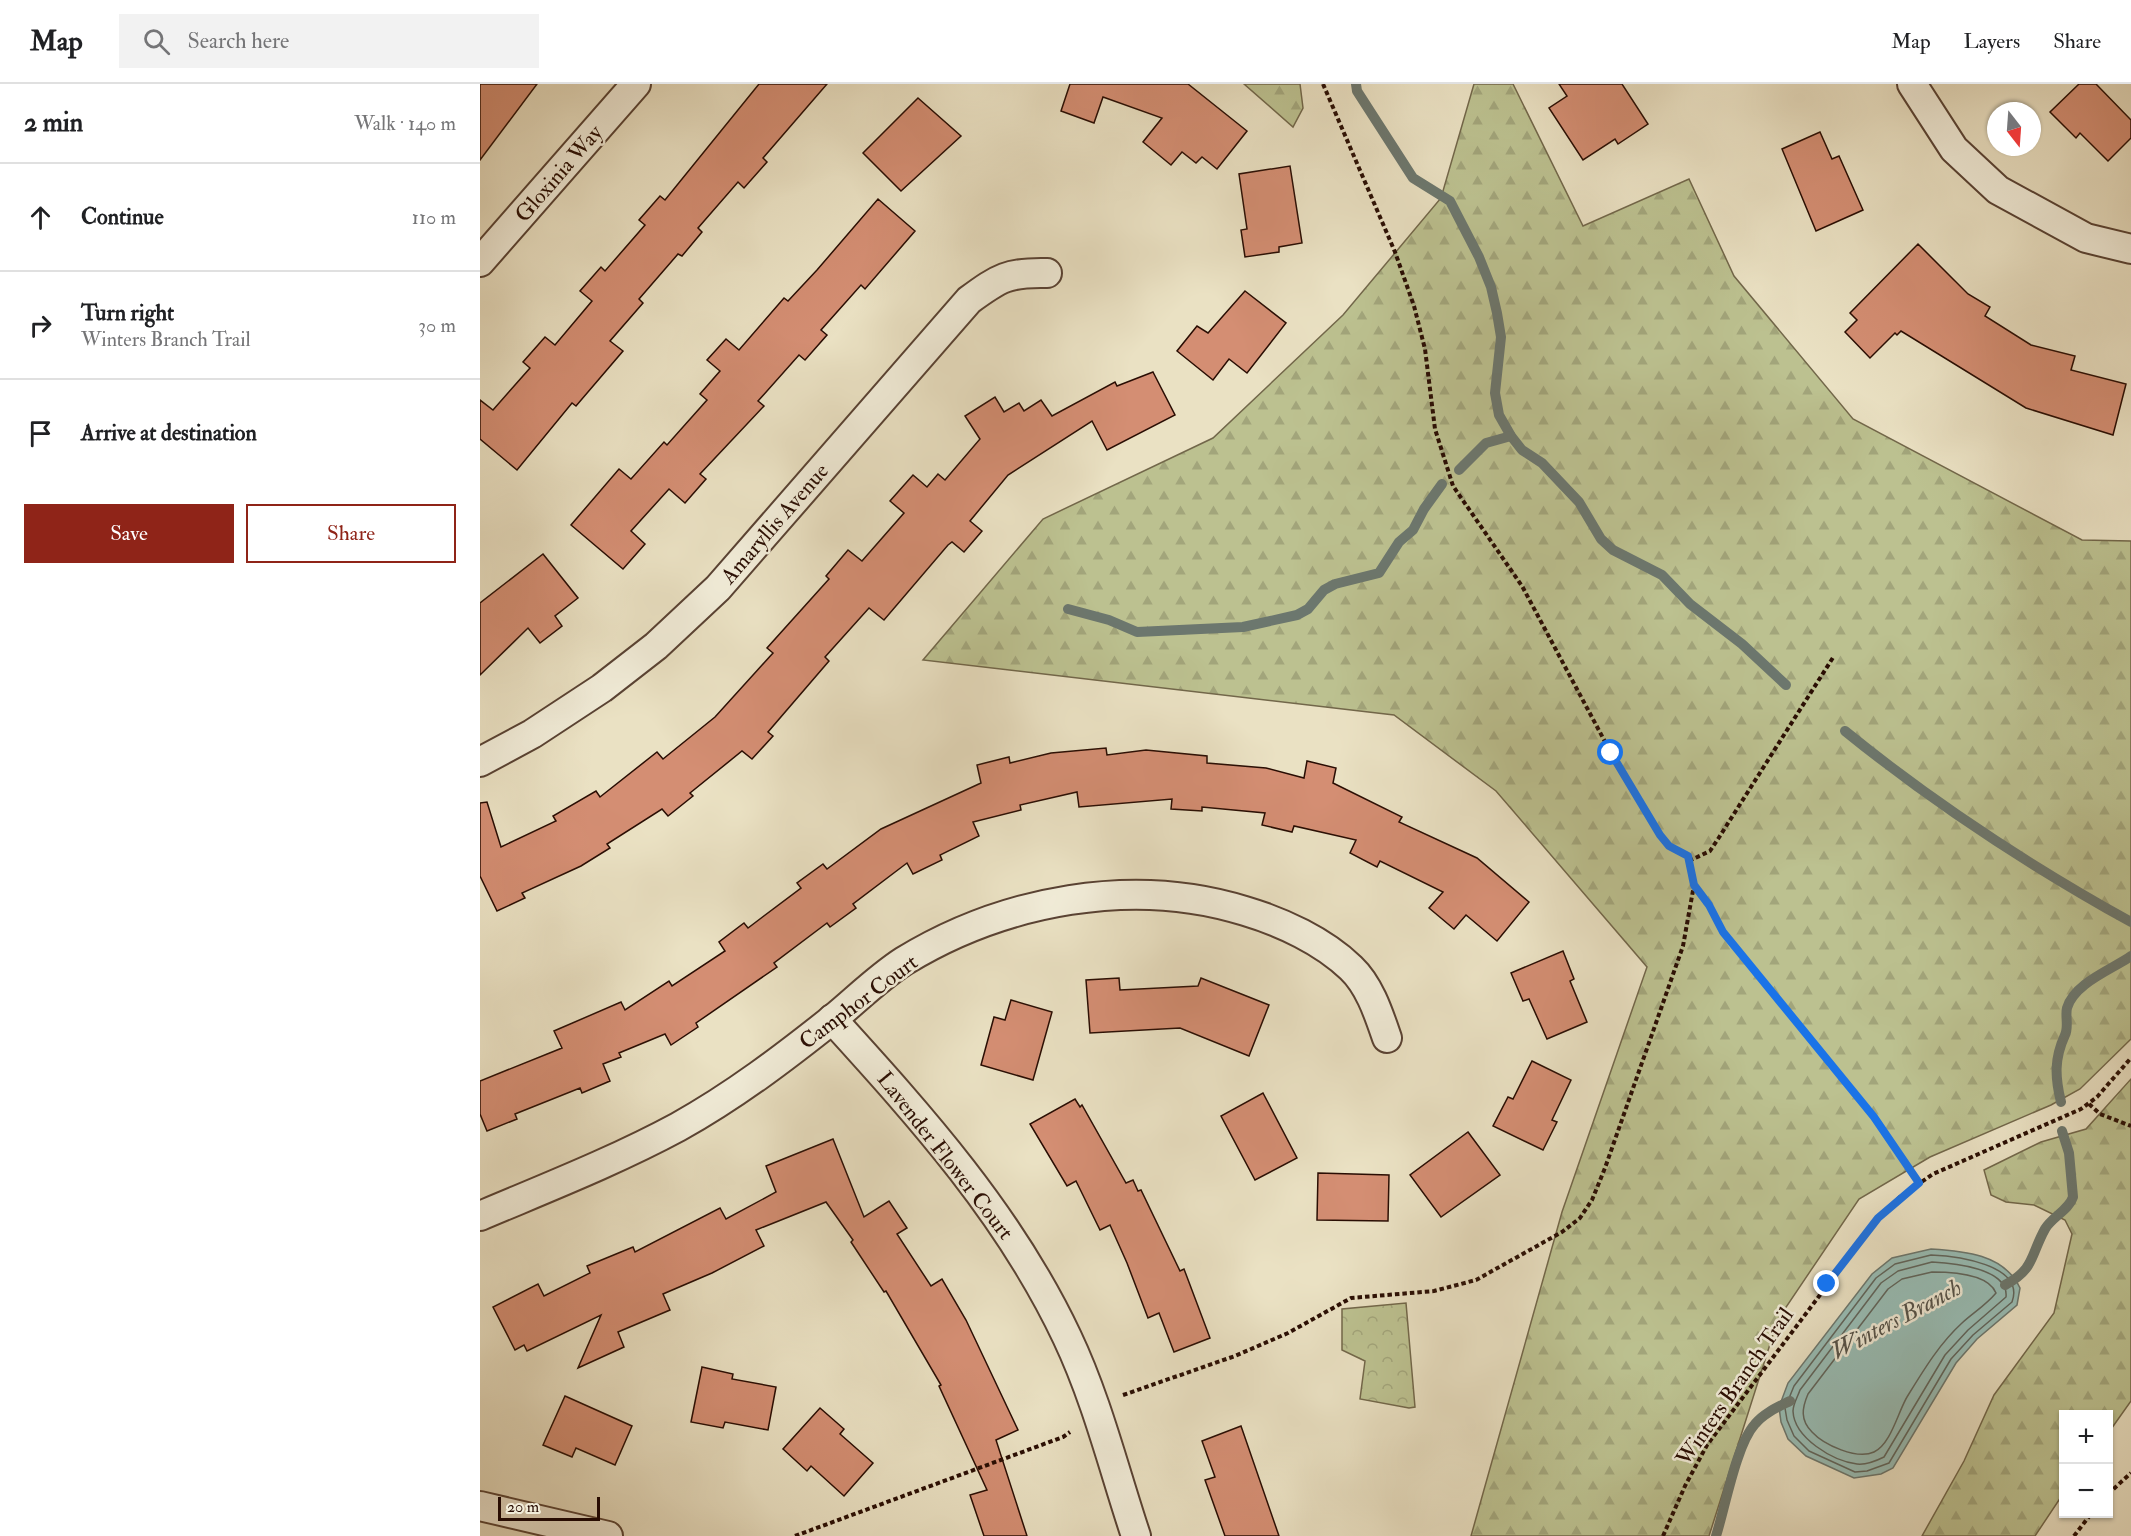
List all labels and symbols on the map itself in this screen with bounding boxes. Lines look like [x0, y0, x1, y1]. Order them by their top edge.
north arrow [1987, 102, 2041, 156]
street label: Gloxinia Way [509, 119, 609, 228]
street label: Amaryllis Avenue [714, 458, 835, 591]
route start [1597, 739, 1623, 765]
street label: Camphor Court [794, 948, 924, 1056]
street label: Lavender Flower Court [871, 1066, 1020, 1245]
route end [1813, 1270, 1839, 1296]
water label: Winters Branch [1826, 1272, 1967, 1367]
street label: Winters Branch Trail [1669, 1302, 1800, 1472]
scale bar [498, 1494, 600, 1522]

